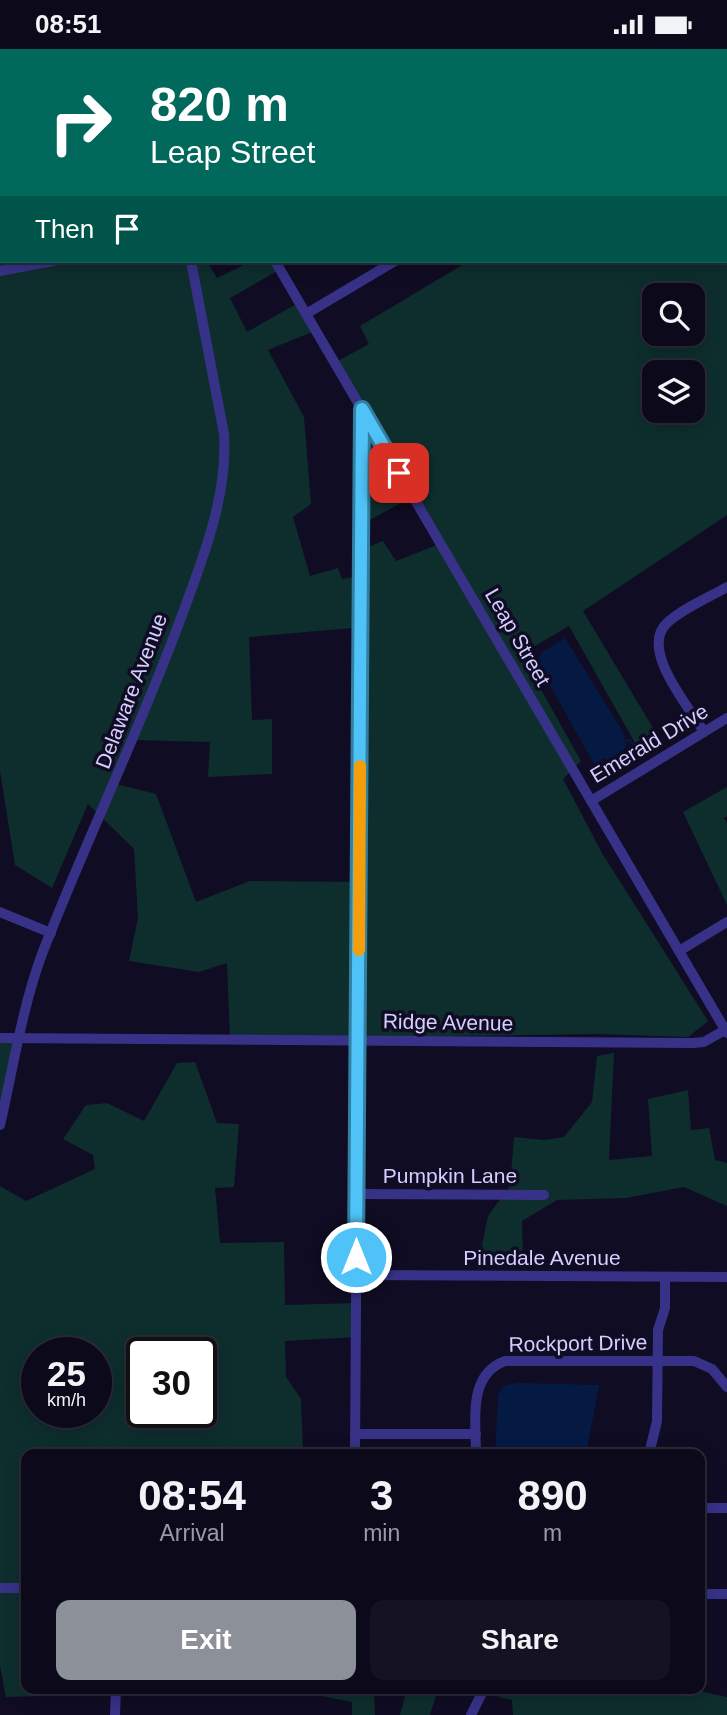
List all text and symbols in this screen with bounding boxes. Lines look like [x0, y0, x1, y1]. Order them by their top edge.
text: 08:51 [35, 9, 102, 39]
icon: right [35, 77, 126, 168]
text: 820 m [150, 77, 289, 131]
text: Leap Street [150, 134, 315, 170]
icon: arrive [108, 210, 146, 248]
text: Then [35, 214, 94, 244]
map controls [642, 283, 705, 423]
button: search [642, 283, 705, 346]
button: layers [642, 360, 705, 423]
pin [369, 443, 429, 503]
icon: arrive [380, 454, 418, 492]
street label: Leap Street [481, 584, 555, 690]
street label: Delaware Avenue [91, 610, 171, 772]
street label: Emerald Drive [586, 699, 712, 787]
street label: Ridge Avenue [383, 1009, 513, 1035]
street label: Pumpkin Lane [383, 1164, 517, 1187]
position arrow [319, 1220, 393, 1294]
street label: Pinedale Avenue [463, 1246, 621, 1269]
street label: Rockport Drive [508, 1330, 648, 1356]
speed limit sign: 30 [126, 1337, 217, 1428]
text: 25 [47, 1354, 86, 1393]
text: km/h [47, 1390, 86, 1410]
text: 08:54 [138, 1472, 246, 1519]
text: 3 [370, 1472, 393, 1519]
text: 890 [518, 1472, 588, 1519]
text: Arrival [159, 1520, 225, 1546]
text: min [363, 1520, 400, 1546]
text: m [543, 1520, 562, 1546]
button: Exit [56, 1600, 356, 1680]
button: Share [370, 1600, 670, 1680]

